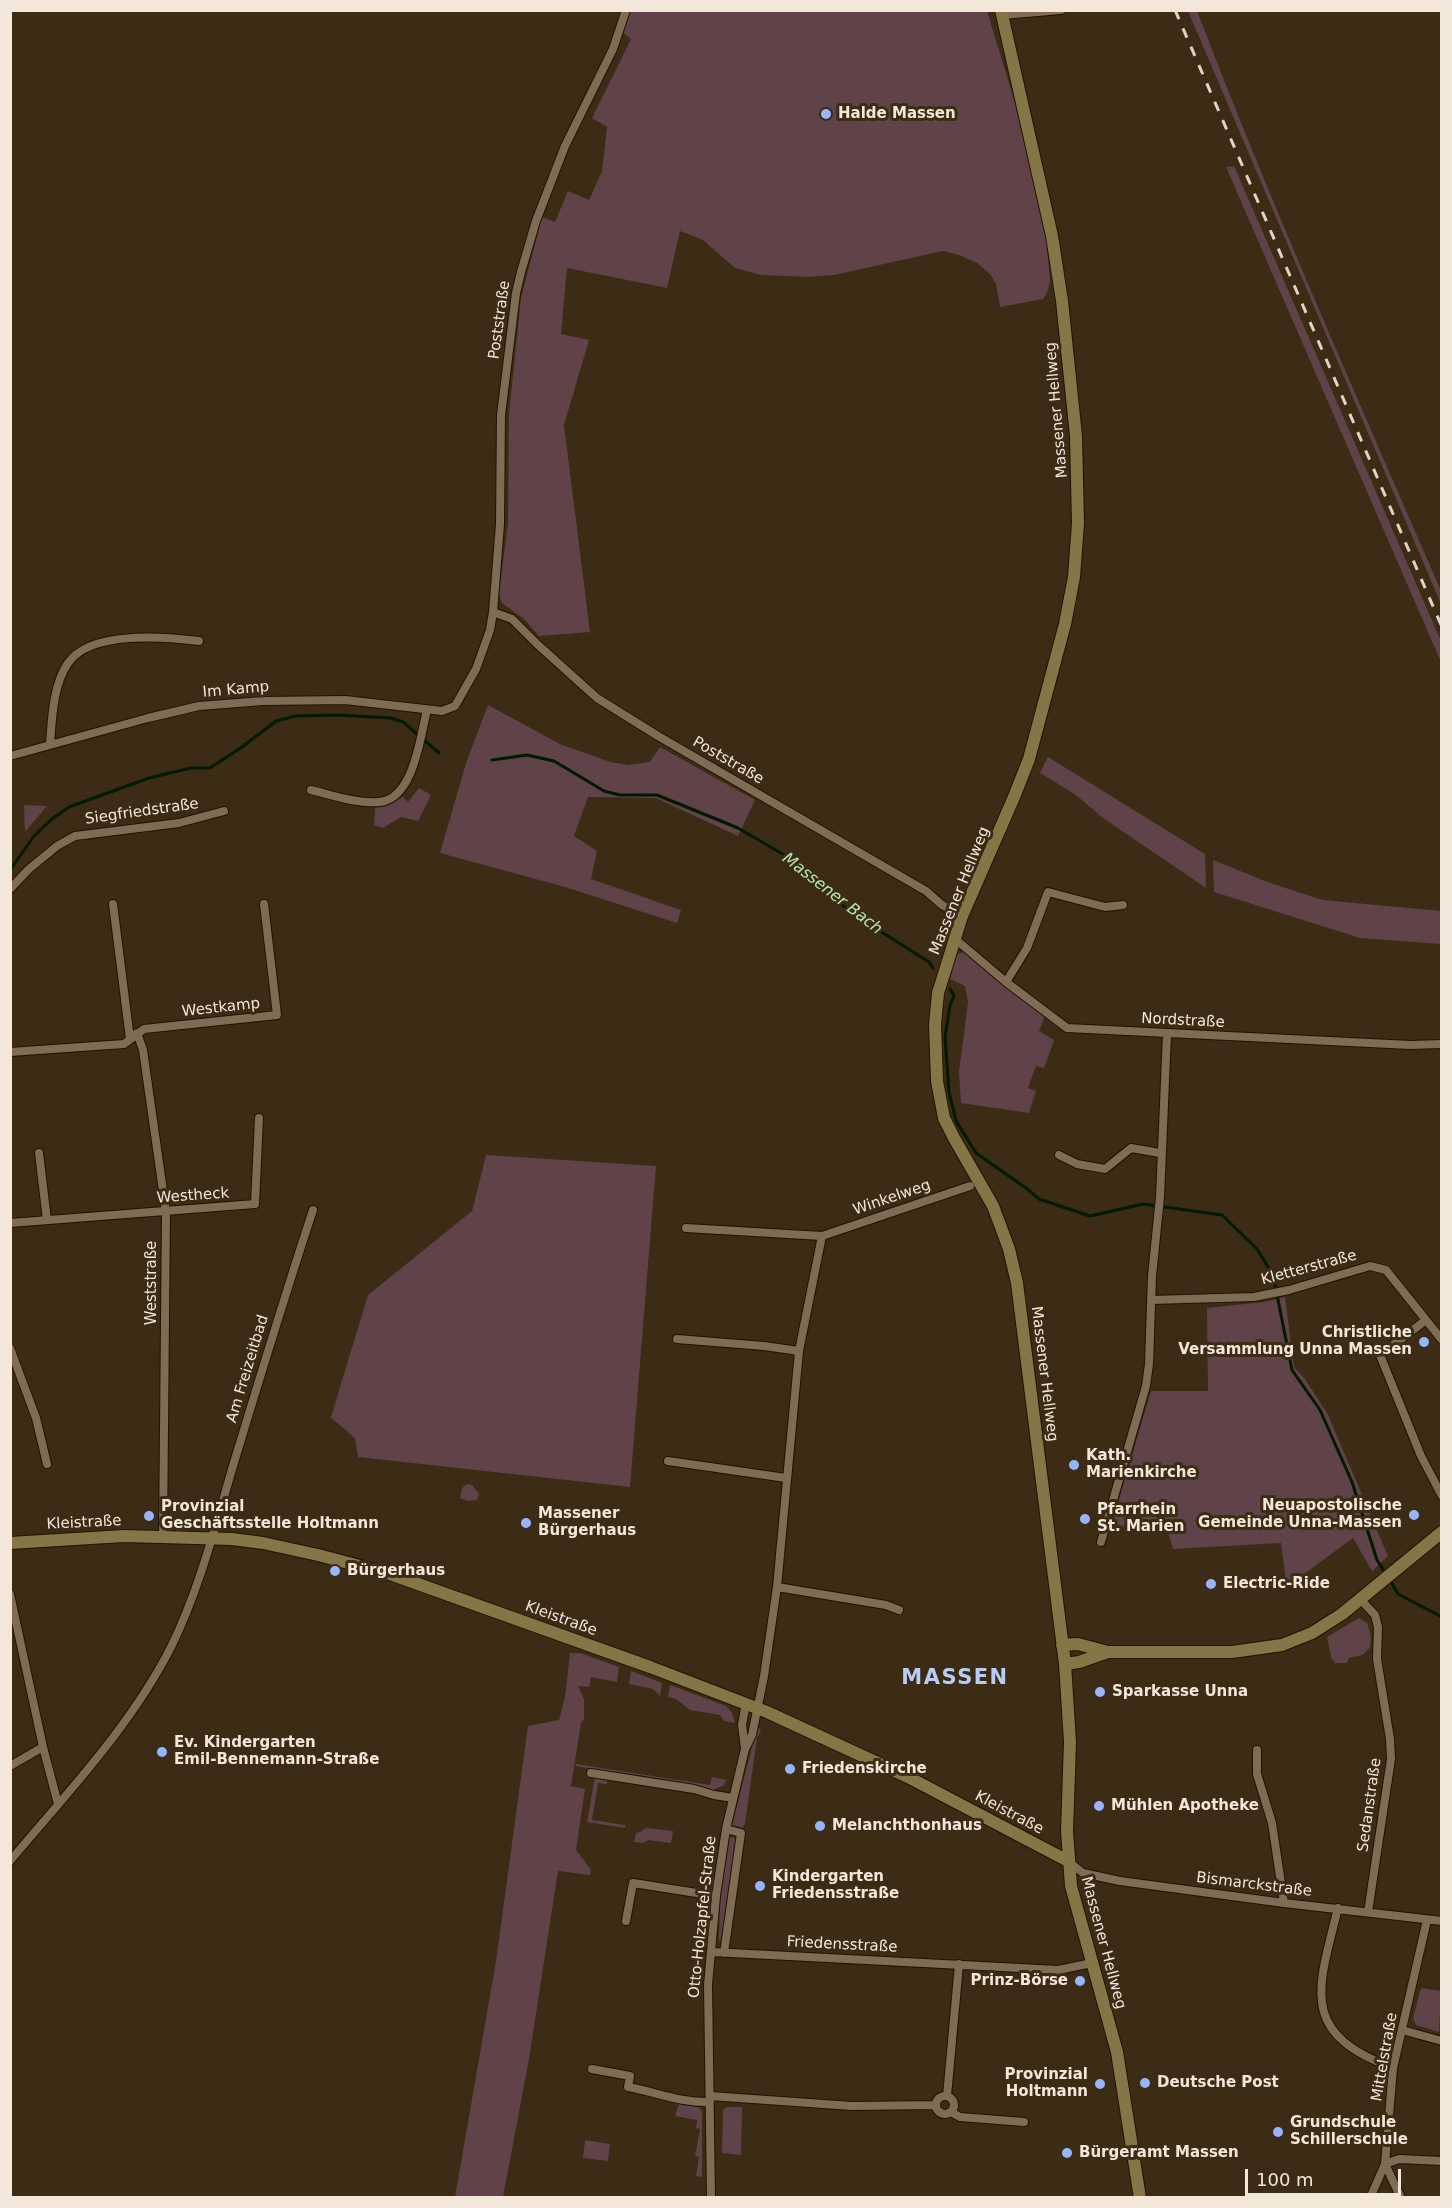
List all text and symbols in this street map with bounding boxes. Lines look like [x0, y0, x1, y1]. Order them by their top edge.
place label: Halde Massen [838, 105, 956, 123]
marker: Halde Massen [819, 107, 833, 121]
street label: Poststraße [486, 280, 514, 360]
street label: Massener Hellweg [1042, 341, 1072, 479]
street label: Im Kamp [202, 678, 270, 702]
street label: Poststraße [689, 733, 767, 789]
street label: Siegfriedstraße [84, 795, 200, 829]
street label: Massener Hellweg [926, 824, 994, 958]
water label: Massener Bach [778, 849, 886, 939]
street label: Westkamp [181, 995, 261, 1021]
street label: Nordstraße [1141, 1010, 1225, 1032]
street label: Winkelweg [851, 1176, 933, 1220]
street label: Westheck [156, 1184, 230, 1208]
street label: Weststraße [143, 1241, 161, 1325]
street label: Kletterstraße [1259, 1247, 1359, 1289]
street label: Massener Hellweg [1027, 1305, 1061, 1443]
street label: Am Freizeitbad [223, 1313, 273, 1425]
place label: Christliche Versammlung Unna Massen [1178, 1324, 1412, 1359]
marker: Christliche Versammlung Unna Massen [1417, 1335, 1431, 1349]
place label: Kath. Marienkirche [1086, 1447, 1197, 1482]
marker: Kath. Marienkirche [1067, 1458, 1081, 1472]
place label: Neuapostolische Gemeinde Unna-Massen [1198, 1497, 1402, 1532]
place label: Provinzial Geschäftsstelle Holtmann [161, 1498, 379, 1533]
place label: Pfarrhein St. Marien [1097, 1501, 1184, 1536]
place label: Massener Bürgerhaus [538, 1505, 636, 1540]
marker: Neuapostolische Gemeinde Unna-Massen [1407, 1508, 1421, 1522]
marker: Provinzial Geschäftsstelle Holtmann [142, 1509, 156, 1523]
street label: Kleistraße [46, 1512, 122, 1534]
marker: Pfarrhein St. Marien [1078, 1512, 1092, 1526]
marker: Massener Bürgerhaus [519, 1516, 533, 1530]
place label: Bürgerhaus [347, 1562, 445, 1580]
marker: Bürgerhaus [328, 1564, 342, 1578]
place label: Electric-Ride [1223, 1575, 1330, 1593]
marker: Electric-Ride [1204, 1577, 1218, 1591]
street label: Kleistraße [523, 1598, 599, 1640]
district label: MASSEN [901, 1666, 1009, 1692]
place label: Sparkasse Unna [1112, 1683, 1248, 1701]
marker: Sparkasse Unna [1093, 1685, 1107, 1699]
place label: Ev. Kindergarten Emil-Bennemann-Straße [174, 1734, 379, 1769]
marker: Ev. Kindergarten Emil-Bennemann-Straße [155, 1745, 169, 1759]
street label: Sedanstraße [1354, 1757, 1386, 1853]
place label: Friedenskirche [802, 1760, 927, 1778]
marker: Friedenskirche [783, 1762, 797, 1776]
street label: Kleistraße [972, 1787, 1046, 1839]
place label: Mühlen Apotheke [1111, 1797, 1259, 1815]
marker: Mühlen Apotheke [1092, 1799, 1106, 1813]
place label: Melanchthonhaus [832, 1817, 982, 1835]
marker: Melanchthonhaus [813, 1819, 827, 1833]
street label: Otto-Holzapfel-Straße [686, 1835, 720, 1999]
place label: Kindergarten Friedensstraße [772, 1868, 899, 1903]
street label: Bismarckstraße [1195, 1869, 1313, 1901]
street label: Massener Hellweg [1077, 1875, 1129, 2011]
marker: Kindergarten Friedensstraße [753, 1879, 767, 1893]
street label: Friedensstraße [786, 1933, 898, 1957]
place label: Prinz-Börse [971, 1972, 1068, 1990]
marker: Prinz-Börse [1073, 1974, 1087, 1988]
street label: Mittelstraße [1368, 2011, 1402, 2103]
place label: Provinzial Holtmann [1005, 2066, 1088, 2101]
place label: Deutsche Post [1157, 2074, 1279, 2092]
marker: Deutsche Post [1138, 2076, 1152, 2090]
marker: Provinzial Holtmann [1093, 2077, 1107, 2091]
place label: Grundschule Schillerschule [1290, 2114, 1408, 2149]
marker: Grundschule Schillerschule [1271, 2125, 1285, 2139]
place label: Bürgeramt Massen [1079, 2144, 1239, 2162]
marker: Bürgeramt Massen [1060, 2146, 1074, 2160]
scale bar [1248, 2157, 1404, 2195]
text: 100 m [1256, 2169, 1314, 2190]

